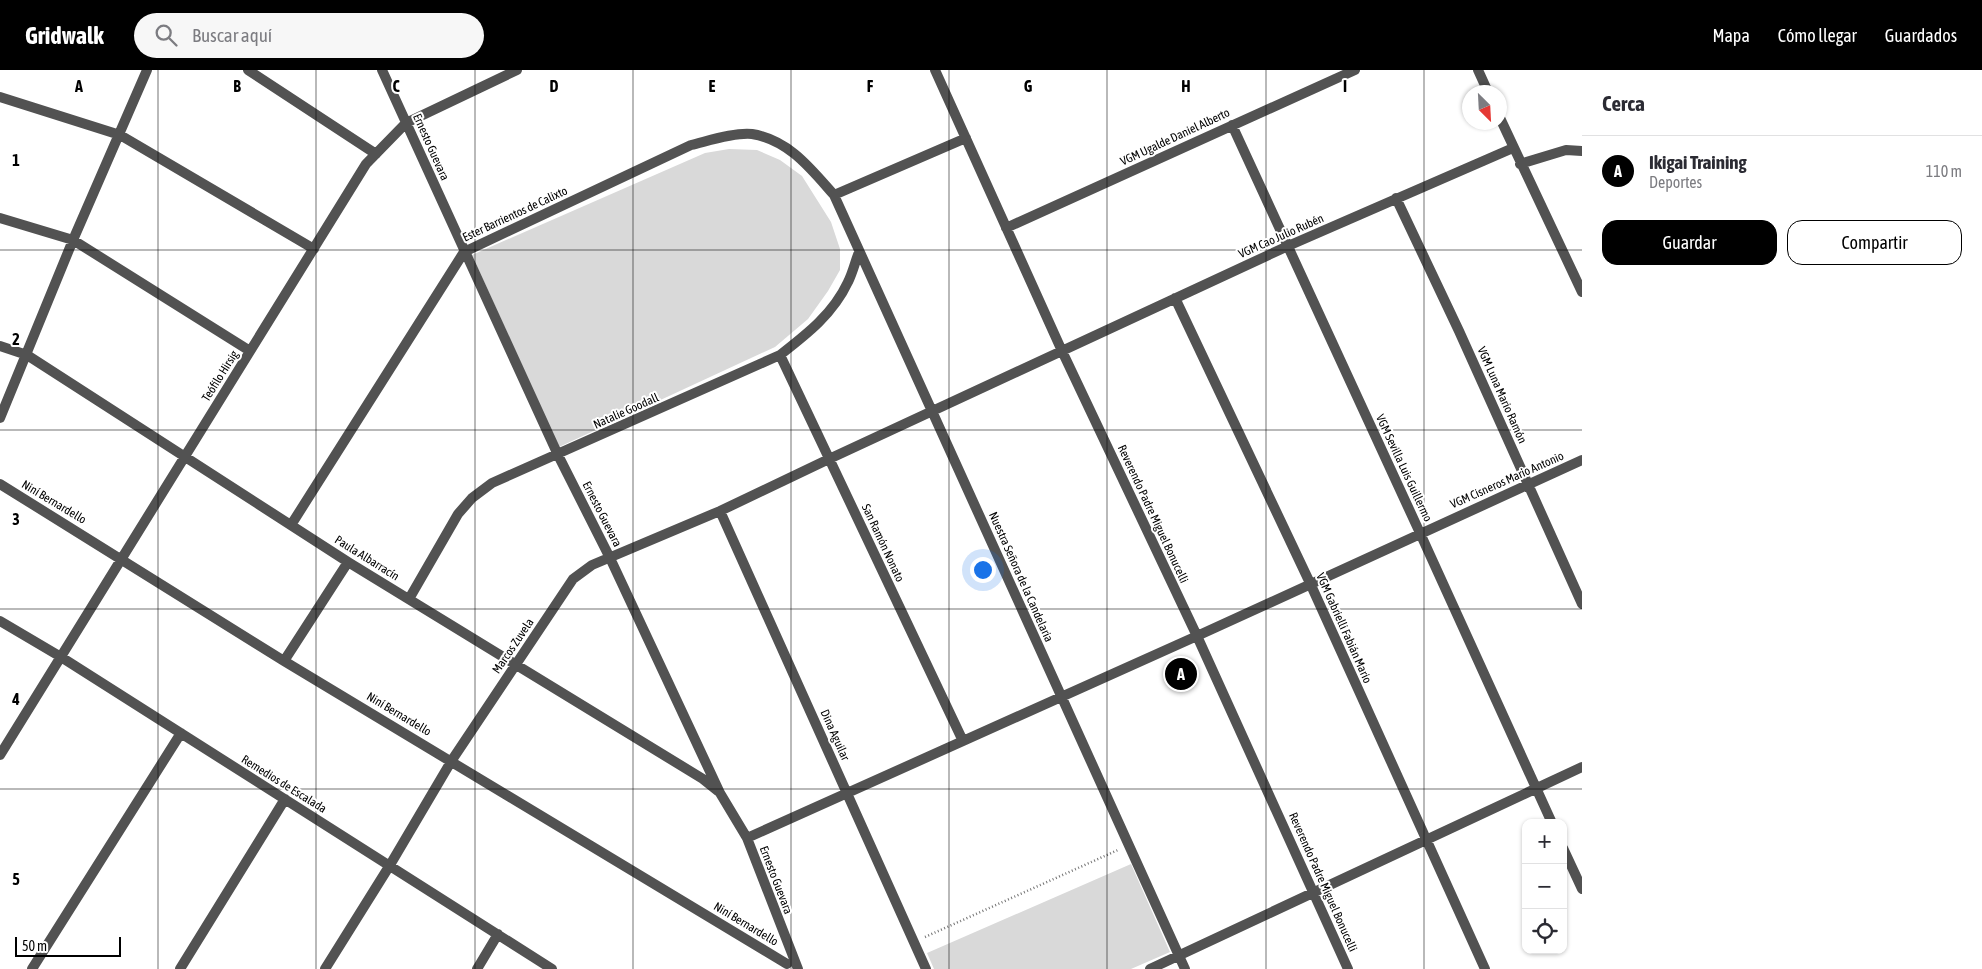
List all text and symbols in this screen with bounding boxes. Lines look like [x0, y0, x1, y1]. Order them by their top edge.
search box [134, 13, 484, 58]
icon: search [152, 21, 180, 49]
text: Gridwalk [25, 22, 104, 49]
text: Buscar aquí [192, 24, 272, 46]
text: Mapa [1712, 25, 1750, 46]
text: Cómo llegar [1778, 25, 1857, 46]
text: Guardados [1885, 25, 1957, 46]
text: A [74, 77, 83, 95]
text: B [233, 77, 241, 95]
text: C [392, 77, 400, 95]
text: D [550, 77, 559, 95]
text: E [709, 77, 716, 95]
text: F [867, 77, 874, 95]
text: G [1024, 77, 1033, 95]
text: H [1181, 77, 1191, 95]
text: I [1343, 77, 1347, 95]
north arrow [1462, 85, 1507, 130]
text: Cerca [1602, 91, 1645, 115]
street label: VGM Ugalde Daniel Alberto [1118, 105, 1232, 168]
street label: Ernesto Guevara [410, 111, 452, 183]
text: 1 [12, 151, 20, 169]
text: Ikigai Training [1649, 151, 1747, 173]
text: A [1614, 162, 1622, 180]
text: 110 m [1926, 162, 1962, 180]
text: Deportes [1649, 173, 1702, 191]
street label: Ester Barrientos de Calixto [460, 183, 570, 244]
street label: VGM Cao Julio Rubén [1236, 211, 1326, 261]
button: Guardar [1602, 220, 1777, 265]
button: Compartir [1787, 220, 1962, 265]
text: 2 [12, 330, 20, 348]
street label: VGM Luna Mario Ramón [1474, 345, 1530, 445]
street label: Teófilo Hirsig [199, 347, 242, 404]
street label: Natalie Goodall [591, 390, 662, 432]
street label: VGM Sevilla Luis Guillermo [1373, 412, 1435, 524]
street label: Reverendo Padre Miguel Bonucelli [1115, 443, 1191, 585]
street label: VGM Cisneros Mario Antonio [1448, 449, 1566, 511]
street label: Niní Bernardello [19, 477, 89, 527]
street label: Ernesto Guevara [580, 479, 624, 549]
street label: San Ramón Nonato [859, 502, 907, 585]
text: 3 [12, 510, 20, 528]
street label: Nuestra Señora de la Candelaria [986, 510, 1056, 644]
street label: Paula Albarracín [332, 533, 402, 583]
your location [970, 557, 996, 583]
street label: VGM Gabrielli Fabián Mario [1313, 571, 1375, 686]
street label: Marcos Zuvela [489, 616, 537, 676]
pin: A [1165, 655, 1197, 693]
street label: Niní Bernardello [364, 689, 434, 739]
text: 4 [11, 690, 20, 708]
street label: Dina Aguilar [818, 707, 853, 763]
street label: Remedios de Escalada [239, 752, 329, 816]
street label: Reverendo Padre Miguel Bonucelli [1286, 810, 1360, 954]
map controls [1522, 819, 1567, 954]
button: + [1522, 819, 1567, 864]
street label: Ernesto Guevara [757, 844, 795, 916]
button: − [1522, 864, 1567, 909]
text: 5 [12, 870, 20, 888]
street label: Niní Bernardello [711, 899, 781, 949]
button: locate [1522, 909, 1567, 954]
scale bar [15, 934, 121, 957]
text: 50 m [22, 938, 47, 954]

